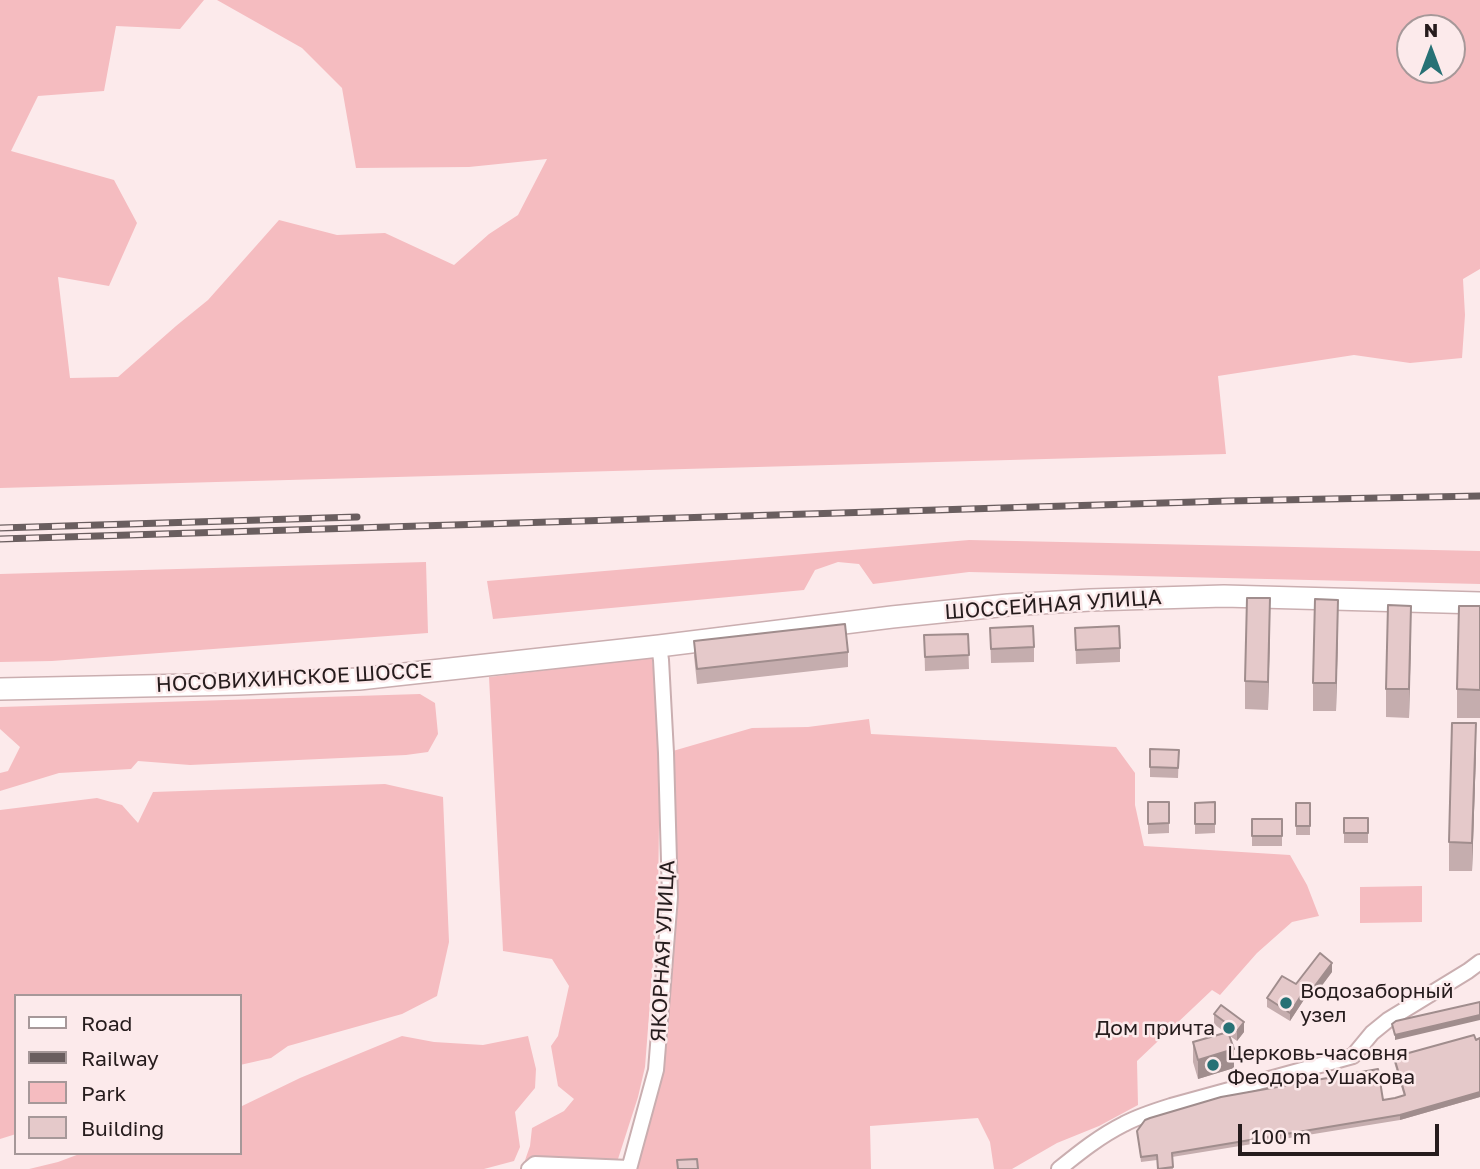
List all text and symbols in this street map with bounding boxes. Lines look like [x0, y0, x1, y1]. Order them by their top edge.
north arrow [1396, 14, 1466, 84]
text: N [1424, 18, 1438, 41]
street label: ШОССЕЙНАЯ УЛИЦА [944, 585, 1162, 625]
street label: НОСОВИХИНСКОЕ ШОССЕ [155, 658, 433, 698]
street label: ЯКОРНАЯ УЛИЦА [646, 859, 680, 1043]
place label: Водозаборный узел [1300, 978, 1454, 1028]
legend [14, 994, 242, 1155]
marker: Водозаборный узел [1278, 995, 1294, 1011]
text: Road [81, 1010, 132, 1036]
place label: Дом причта [1095, 1015, 1215, 1041]
marker: Дом причта [1221, 1020, 1237, 1036]
place label: Церковь-часовня Феодора Ушакова [1227, 1040, 1415, 1090]
text: Railway [81, 1045, 159, 1071]
marker: Церковь-часовня Феодора Ушакова [1205, 1057, 1221, 1073]
text: Park [81, 1080, 126, 1106]
scale bar [1242, 1110, 1443, 1154]
text: Building [81, 1115, 164, 1141]
text: 100 m [1251, 1123, 1311, 1149]

